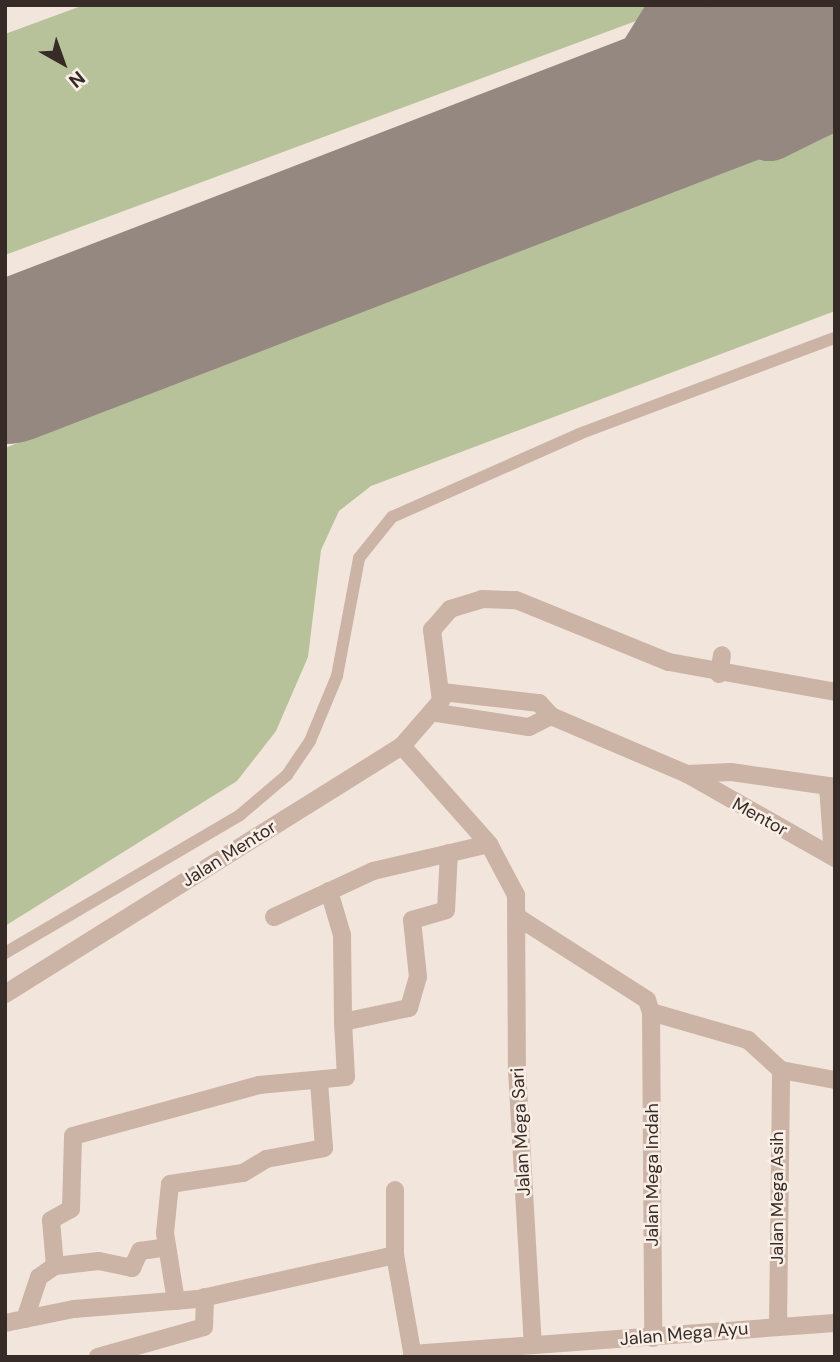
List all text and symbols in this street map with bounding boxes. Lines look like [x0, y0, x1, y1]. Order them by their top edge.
north arrow [28, 28, 98, 98]
text: N [63, 65, 90, 93]
street label: Mentor [729, 793, 791, 841]
street label: Jalan Mentor [178, 816, 280, 892]
street label: Jalan Mega Sari [507, 1067, 535, 1197]
street label: Jalan Mega Indah [641, 1103, 663, 1247]
street label: Jalan Mega Asih [766, 1131, 788, 1265]
street label: Jalan Mega Ayu [619, 1318, 749, 1350]

